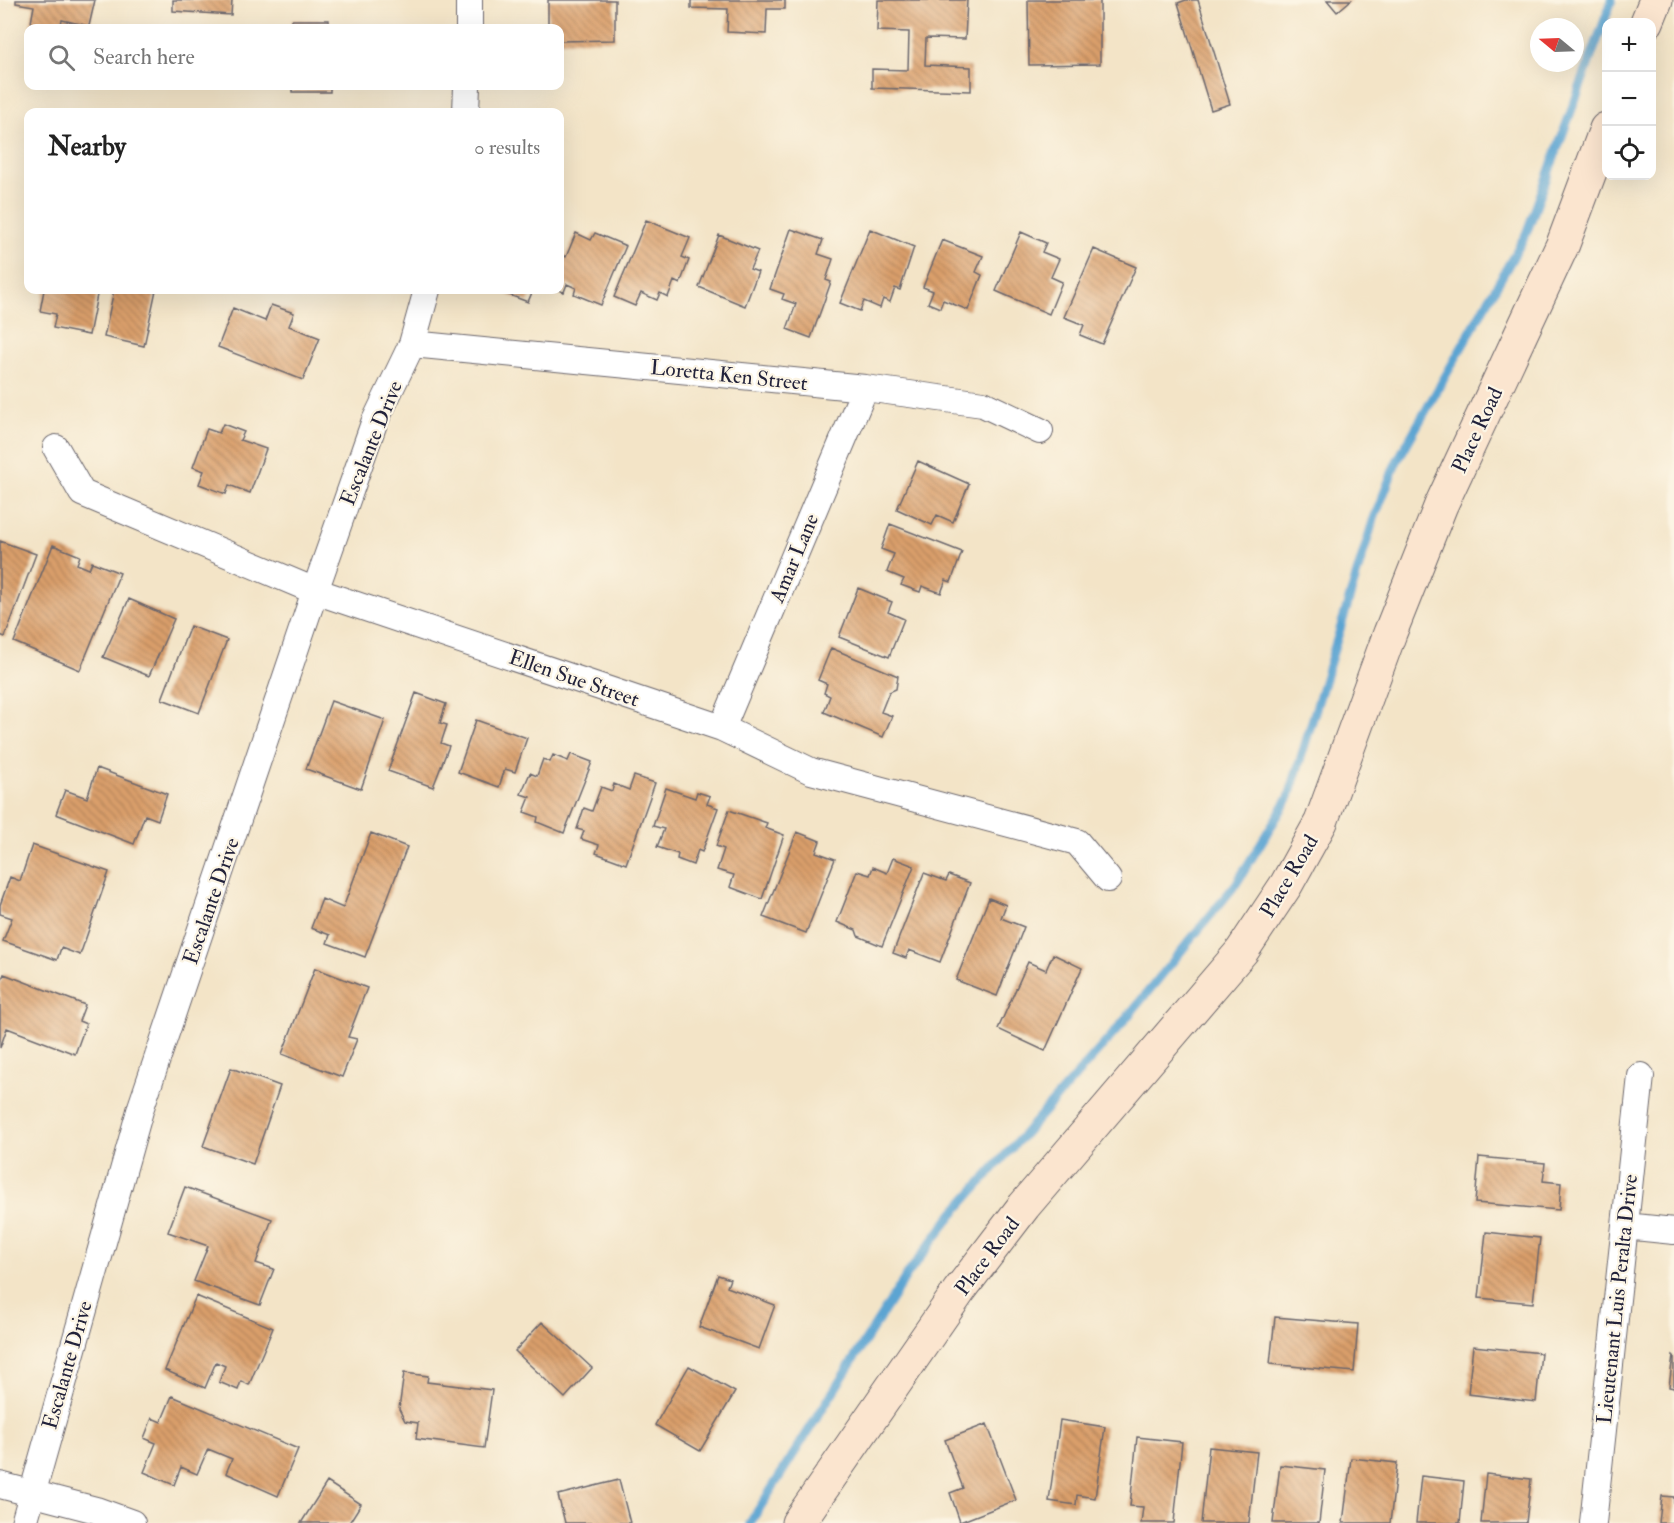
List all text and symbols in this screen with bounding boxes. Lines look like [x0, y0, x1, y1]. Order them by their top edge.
north arrow [1530, 18, 1584, 72]
map controls [1602, 18, 1656, 180]
button: + [1602, 18, 1656, 72]
search box [24, 24, 564, 90]
icon: search [45, 41, 78, 74]
text: Search here [93, 43, 195, 71]
button: − [1602, 72, 1656, 126]
button: locate [1602, 126, 1656, 180]
text: Nearby [48, 131, 126, 163]
text: 0 results [474, 135, 540, 160]
street label: Loretta Ken Street [649, 354, 809, 397]
street label: Escalante Drive [334, 377, 409, 510]
street label: Place Road [1446, 382, 1509, 478]
street label: Amar Lane [763, 509, 825, 608]
street label: Ellen Sue Street [505, 644, 643, 713]
street label: Place Road [1254, 829, 1325, 923]
street label: Escalante Drive [177, 834, 246, 968]
street label: Lieutenant Luis Peralta Drive [1591, 1173, 1644, 1425]
street label: Place Road [949, 1211, 1026, 1301]
street label: Escalante Drive [36, 1298, 99, 1432]

